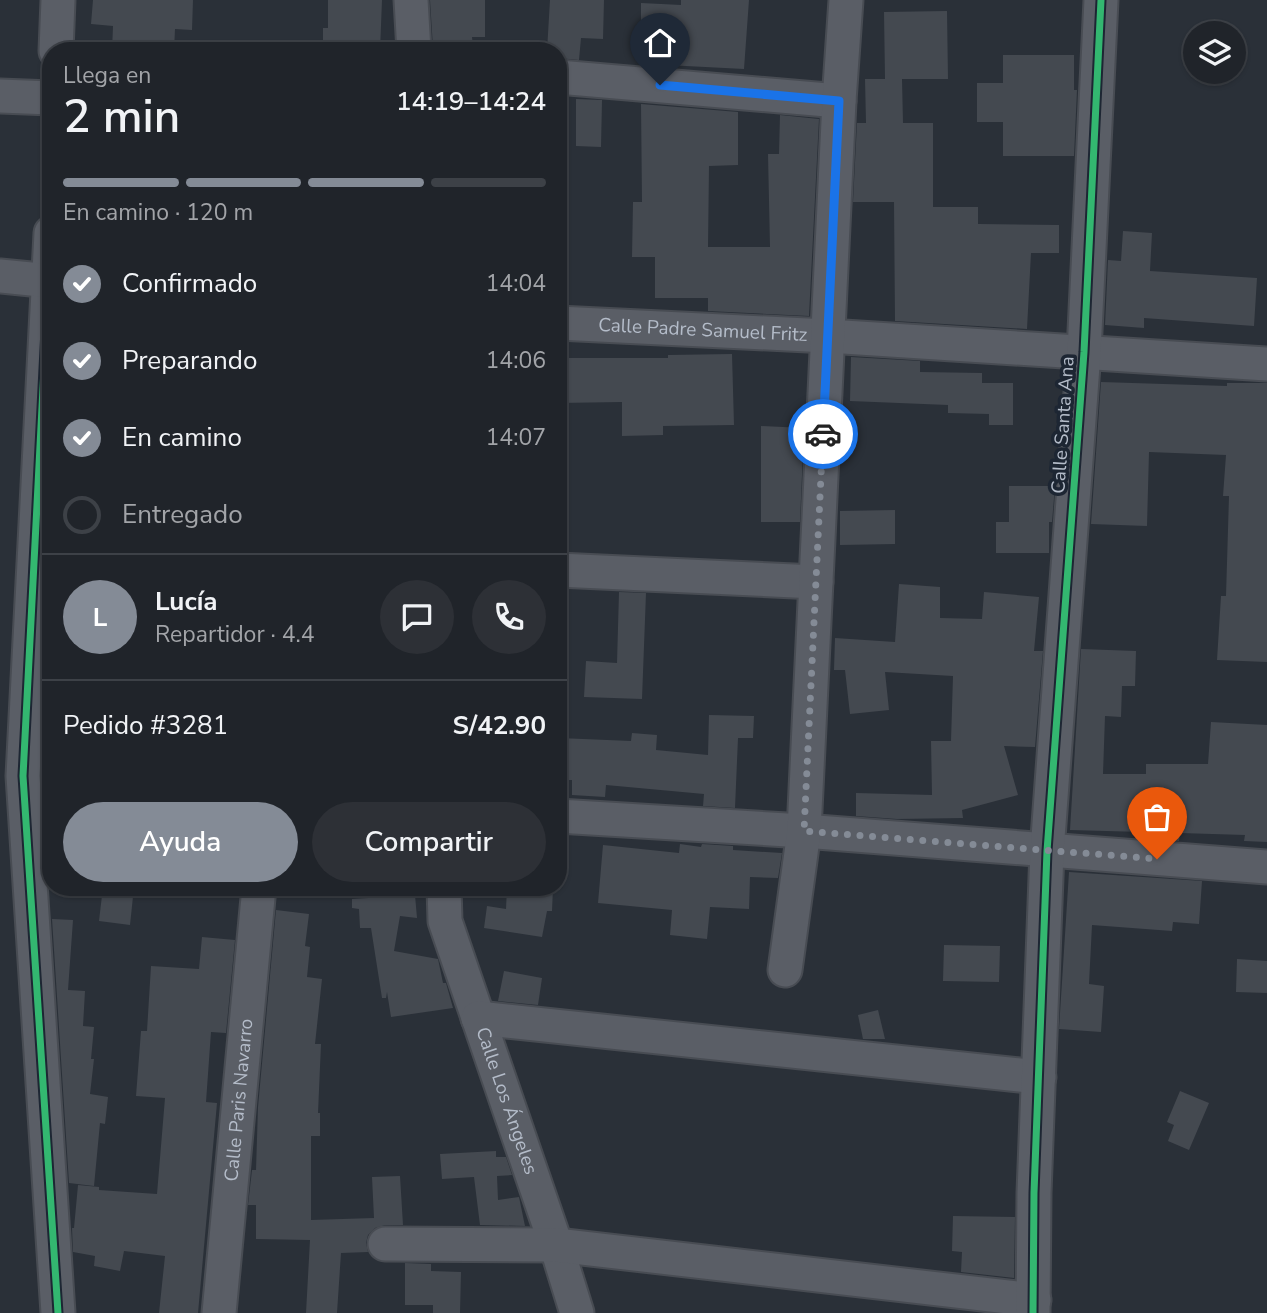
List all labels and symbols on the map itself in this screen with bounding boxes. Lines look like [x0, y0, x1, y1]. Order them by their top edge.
pin [630, 13, 690, 85]
street label: Calle Padre Samuel Fritz [598, 312, 808, 348]
street label: Calle Santa Ana [1045, 355, 1081, 495]
courier [788, 399, 858, 469]
pin [1127, 787, 1187, 859]
street label: Calle Paris Navarro [218, 1017, 260, 1183]
street label: Calle Los Ángeles [469, 1024, 544, 1178]

